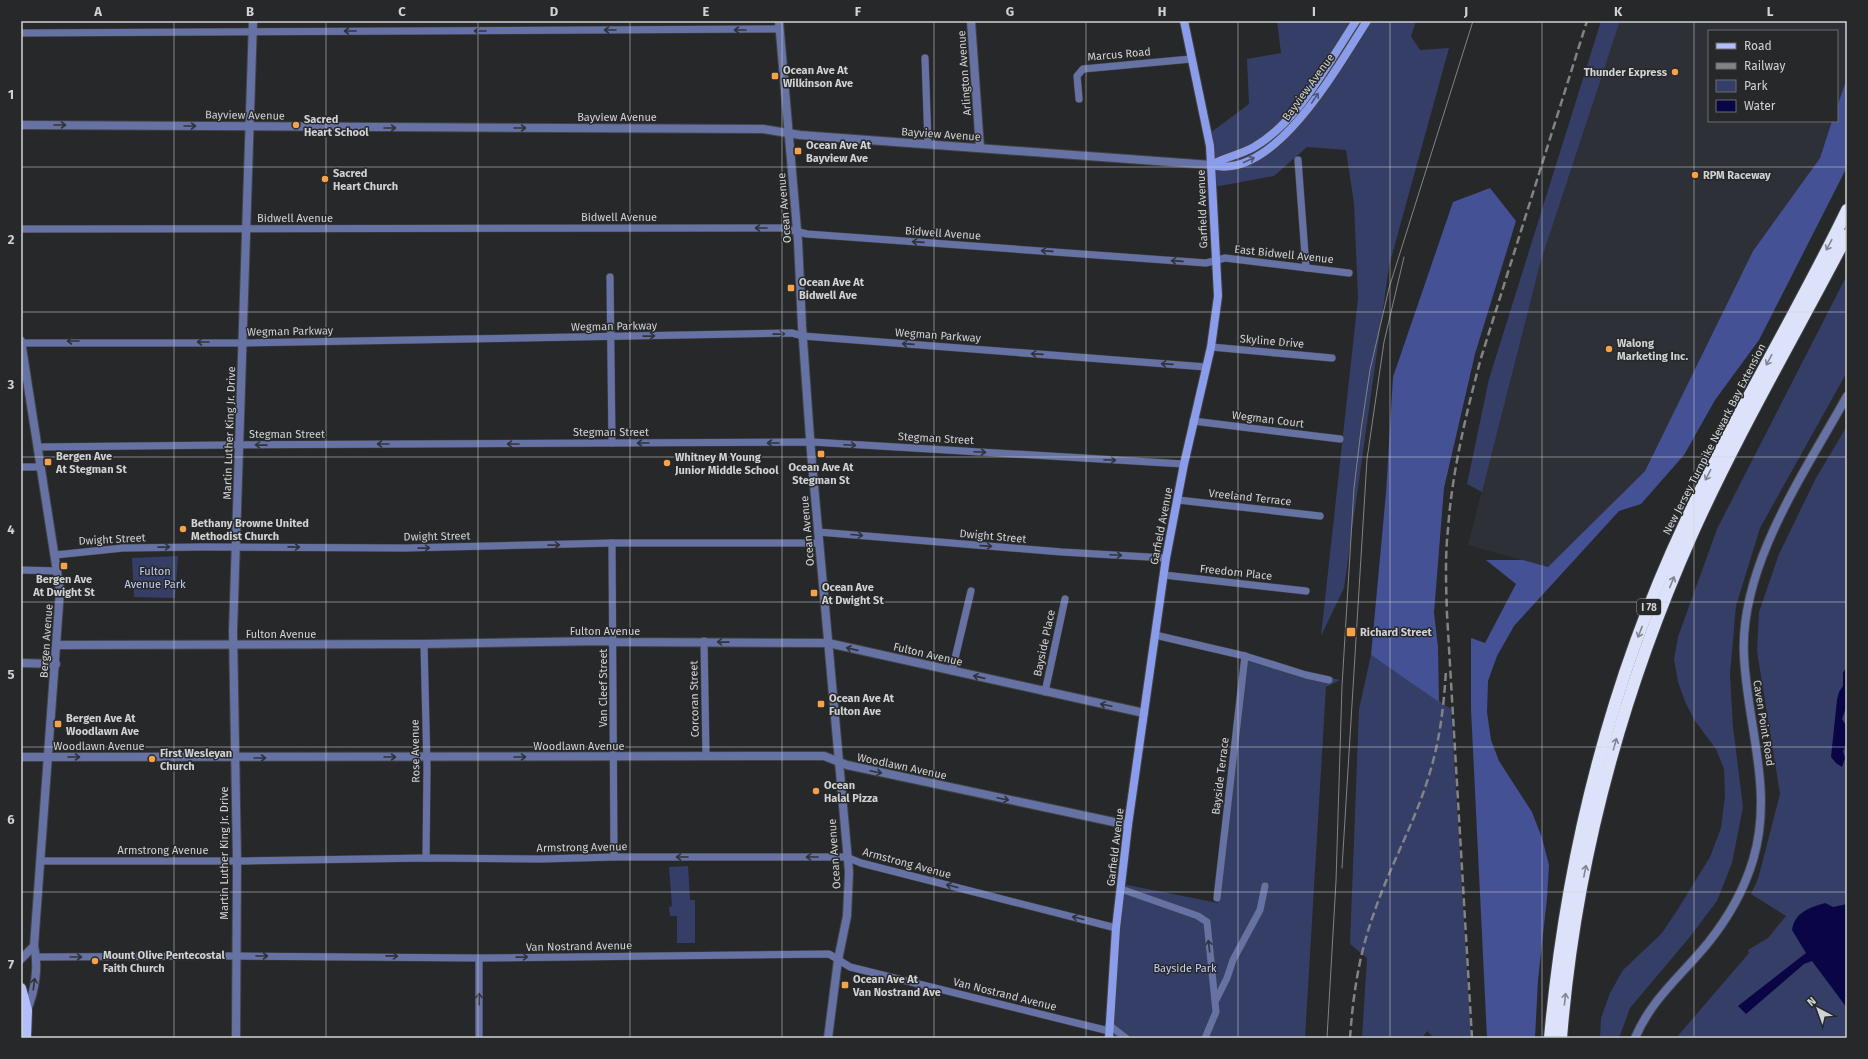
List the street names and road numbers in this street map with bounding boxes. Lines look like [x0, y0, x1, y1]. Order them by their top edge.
street label: Arlington Avenue [955, 30, 974, 116]
street label: Marcus Road [1087, 45, 1151, 64]
street label: Bayview Avenue [1280, 51, 1337, 123]
street label: Bayview Avenue [205, 108, 285, 123]
street label: Bayview Avenue [577, 111, 657, 124]
street label: Bayview Avenue [901, 125, 981, 144]
street label: Garfield Avenue [1195, 169, 1210, 249]
street label: Ocean Avenue [775, 172, 794, 244]
street label: Bidwell Avenue [581, 211, 657, 224]
street label: Bidwell Avenue [257, 212, 333, 225]
street label: Bidwell Avenue [905, 224, 981, 243]
street label: East Bidwell Avenue [1234, 243, 1334, 266]
street label: Wegman Parkway [571, 319, 658, 334]
street label: Wegman Parkway [247, 324, 334, 339]
street label: Wegman Parkway [895, 326, 982, 345]
street label: Skyline Drive [1239, 332, 1305, 351]
street label: New Jersey Turnpike Newark Bay Extension [1660, 341, 1769, 537]
street label: Martin Luther King Jr. Drive [221, 366, 238, 500]
street label: Wegman Court [1231, 409, 1305, 430]
street label: Stegman Street [573, 426, 649, 439]
street label: Stegman Street [249, 428, 325, 441]
street label: Stegman Street [898, 430, 974, 447]
street label: Garfield Avenue [1148, 486, 1175, 566]
street label: Vreeland Terrace [1208, 487, 1292, 508]
street label: Ocean Avenue [798, 495, 817, 567]
street label: Dwight Street [959, 527, 1027, 546]
street label: Dwight Street [403, 529, 471, 544]
street label: Dwight Street [78, 531, 146, 548]
street label: Freedom Place [1199, 562, 1273, 583]
road number: I 78 [1637, 599, 1661, 615]
street label: Bergen Avenue [37, 604, 56, 678]
street label: Bayside Place [1031, 608, 1058, 678]
street label: Fulton Avenue [570, 625, 640, 638]
street label: Fulton Avenue [246, 628, 316, 641]
street label: Fulton Avenue [892, 640, 964, 669]
street label: Van Cleef Street [597, 649, 610, 727]
street label: Corcoran Street [687, 660, 702, 737]
street label: Caven Point Road [1750, 679, 1777, 767]
street label: Rose Avenue [408, 719, 423, 783]
street label: Bayside Terrace [1209, 737, 1232, 815]
street label: Woodlawn Avenue [53, 740, 145, 753]
street label: Woodlawn Avenue [533, 740, 625, 753]
street label: Woodlawn Avenue [856, 751, 948, 782]
street label: Martin Luther King Jr. Drive [218, 786, 231, 920]
street label: Garfield Avenue [1104, 807, 1127, 887]
street label: Ocean Avenue [826, 818, 843, 890]
street label: Armstrong Avenue [536, 840, 628, 855]
street label: Armstrong Avenue [117, 844, 209, 857]
street label: Armstrong Avenue [861, 845, 953, 882]
street label: Van Nostrand Avenue [526, 939, 632, 954]
street label: Van Nostrand Avenue [952, 975, 1058, 1014]

